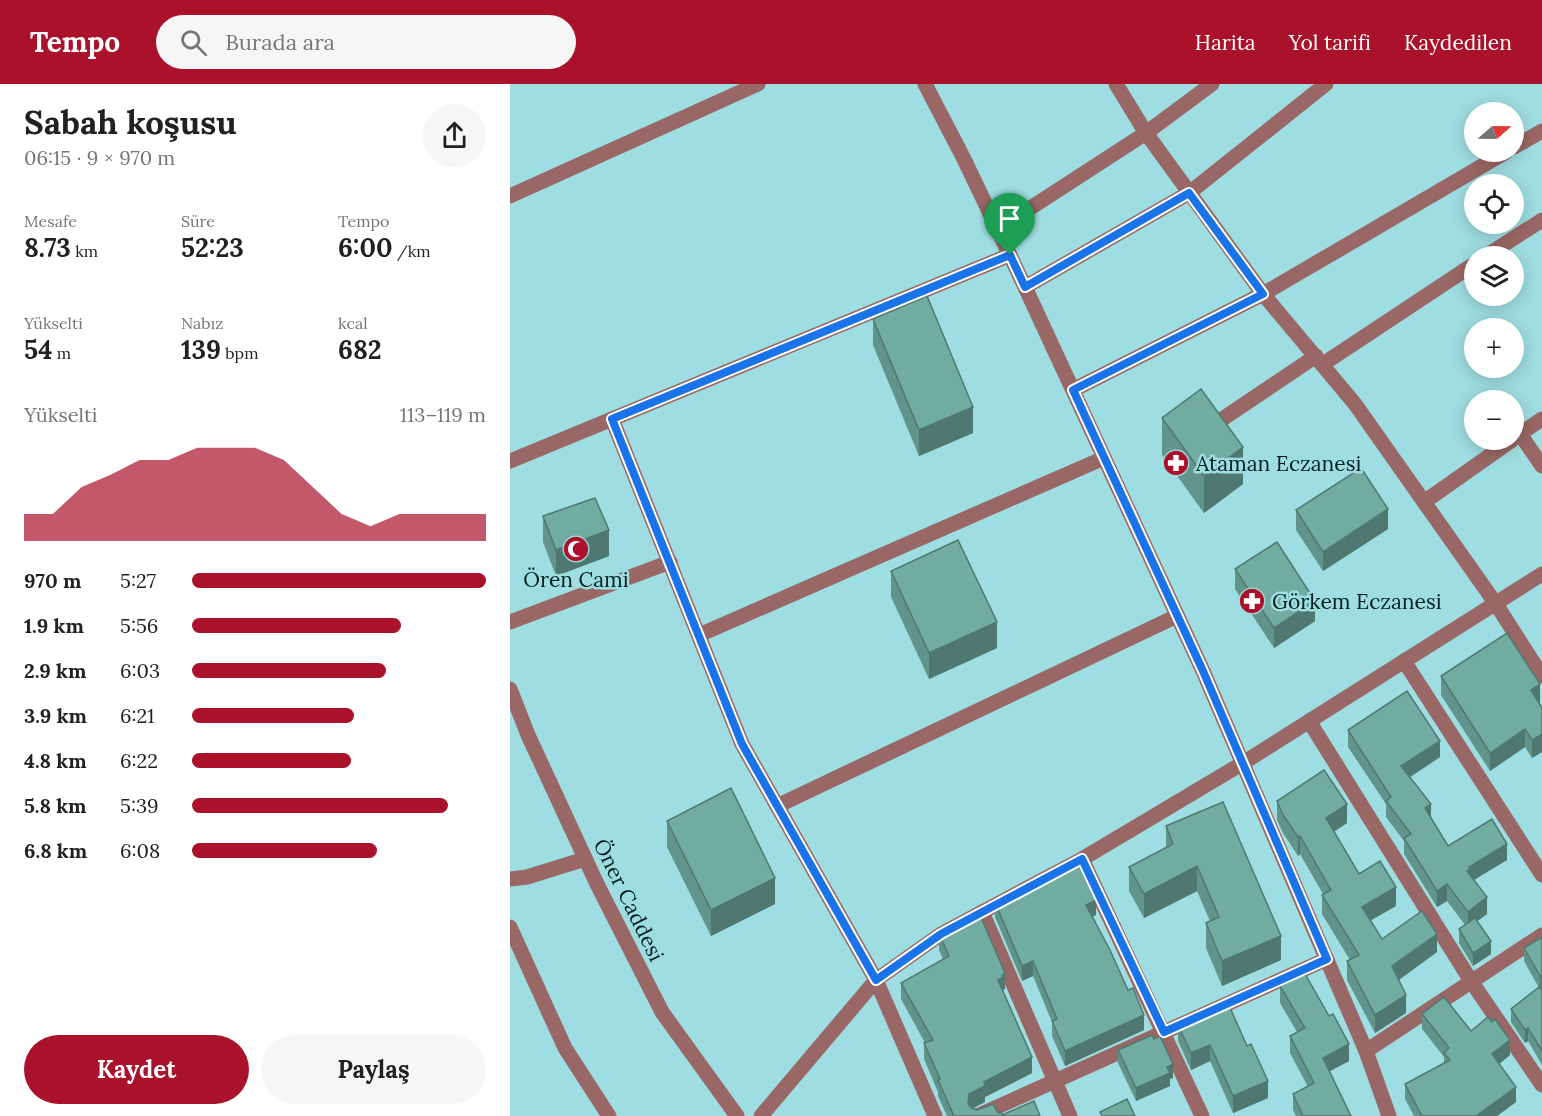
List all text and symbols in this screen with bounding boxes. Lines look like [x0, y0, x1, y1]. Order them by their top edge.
search box [156, 15, 576, 69]
text: Tempo [30, 24, 120, 60]
icon: search [177, 26, 210, 59]
text: Burada ara [225, 28, 335, 56]
text: Harita [1195, 29, 1256, 56]
text: Yol tarifi [1289, 29, 1371, 56]
text: Kaydedilen [1404, 29, 1512, 56]
text: Sabah koşusu [24, 101, 237, 143]
north arrow [1464, 102, 1524, 162]
map controls [1464, 102, 1524, 450]
button: share [423, 104, 486, 167]
text: 06:15 · 9 × 970 m [24, 145, 175, 170]
button: locate [1464, 174, 1524, 234]
pin [984, 193, 1035, 255]
icon: arrive [993, 202, 1026, 235]
text: Mesafe [24, 211, 77, 231]
text: Süre [181, 211, 215, 231]
text: Tempo [338, 211, 389, 231]
text: 8.73 [24, 231, 71, 264]
text: 52:23 [181, 231, 244, 264]
text: 6:00 [338, 231, 393, 264]
text: km [71, 241, 98, 261]
text: /km [393, 241, 431, 261]
button: layers [1464, 246, 1524, 306]
text: Yükselti [24, 313, 83, 333]
text: Nabız [181, 313, 223, 333]
text: kcal [338, 313, 368, 333]
button: + [1464, 318, 1524, 378]
text: 54 [24, 333, 53, 366]
text: 139 [181, 333, 221, 366]
text: 682 [338, 333, 382, 366]
text: m [53, 343, 71, 363]
text: bpm [221, 343, 258, 363]
button: − [1464, 390, 1524, 450]
text: Yükselti [24, 402, 97, 427]
text: 113–119 m [400, 402, 486, 427]
pharmacy icon: Ataman Eczanesi [1161, 448, 1191, 478]
place label: Ataman Eczanesi [1195, 450, 1361, 477]
mosque icon: Ören Cami [561, 534, 591, 564]
place label: Ören Cami [523, 566, 629, 593]
text: 970 m [24, 568, 81, 593]
text: 5:27 [120, 568, 156, 593]
pharmacy icon: Görkem Eczanesi [1237, 586, 1267, 616]
place label: Görkem Eczanesi [1272, 588, 1442, 615]
text: 1.9 km [24, 613, 84, 638]
text: 5:56 [120, 613, 158, 638]
text: 2.9 km [24, 658, 86, 683]
text: 6:03 [120, 658, 160, 683]
text: 3.9 km [24, 703, 87, 728]
text: 6:21 [120, 703, 155, 728]
text: 4.8 km [24, 748, 87, 773]
text: 6:22 [120, 748, 158, 773]
text: 5.8 km [24, 793, 86, 818]
text: 5:39 [120, 793, 159, 818]
street label: Öner Caddesi [588, 834, 670, 966]
text: 6.8 km [24, 838, 87, 863]
text: 6:08 [120, 838, 160, 863]
button: Kaydet [24, 1035, 249, 1104]
button: Paylaş [261, 1035, 486, 1104]

